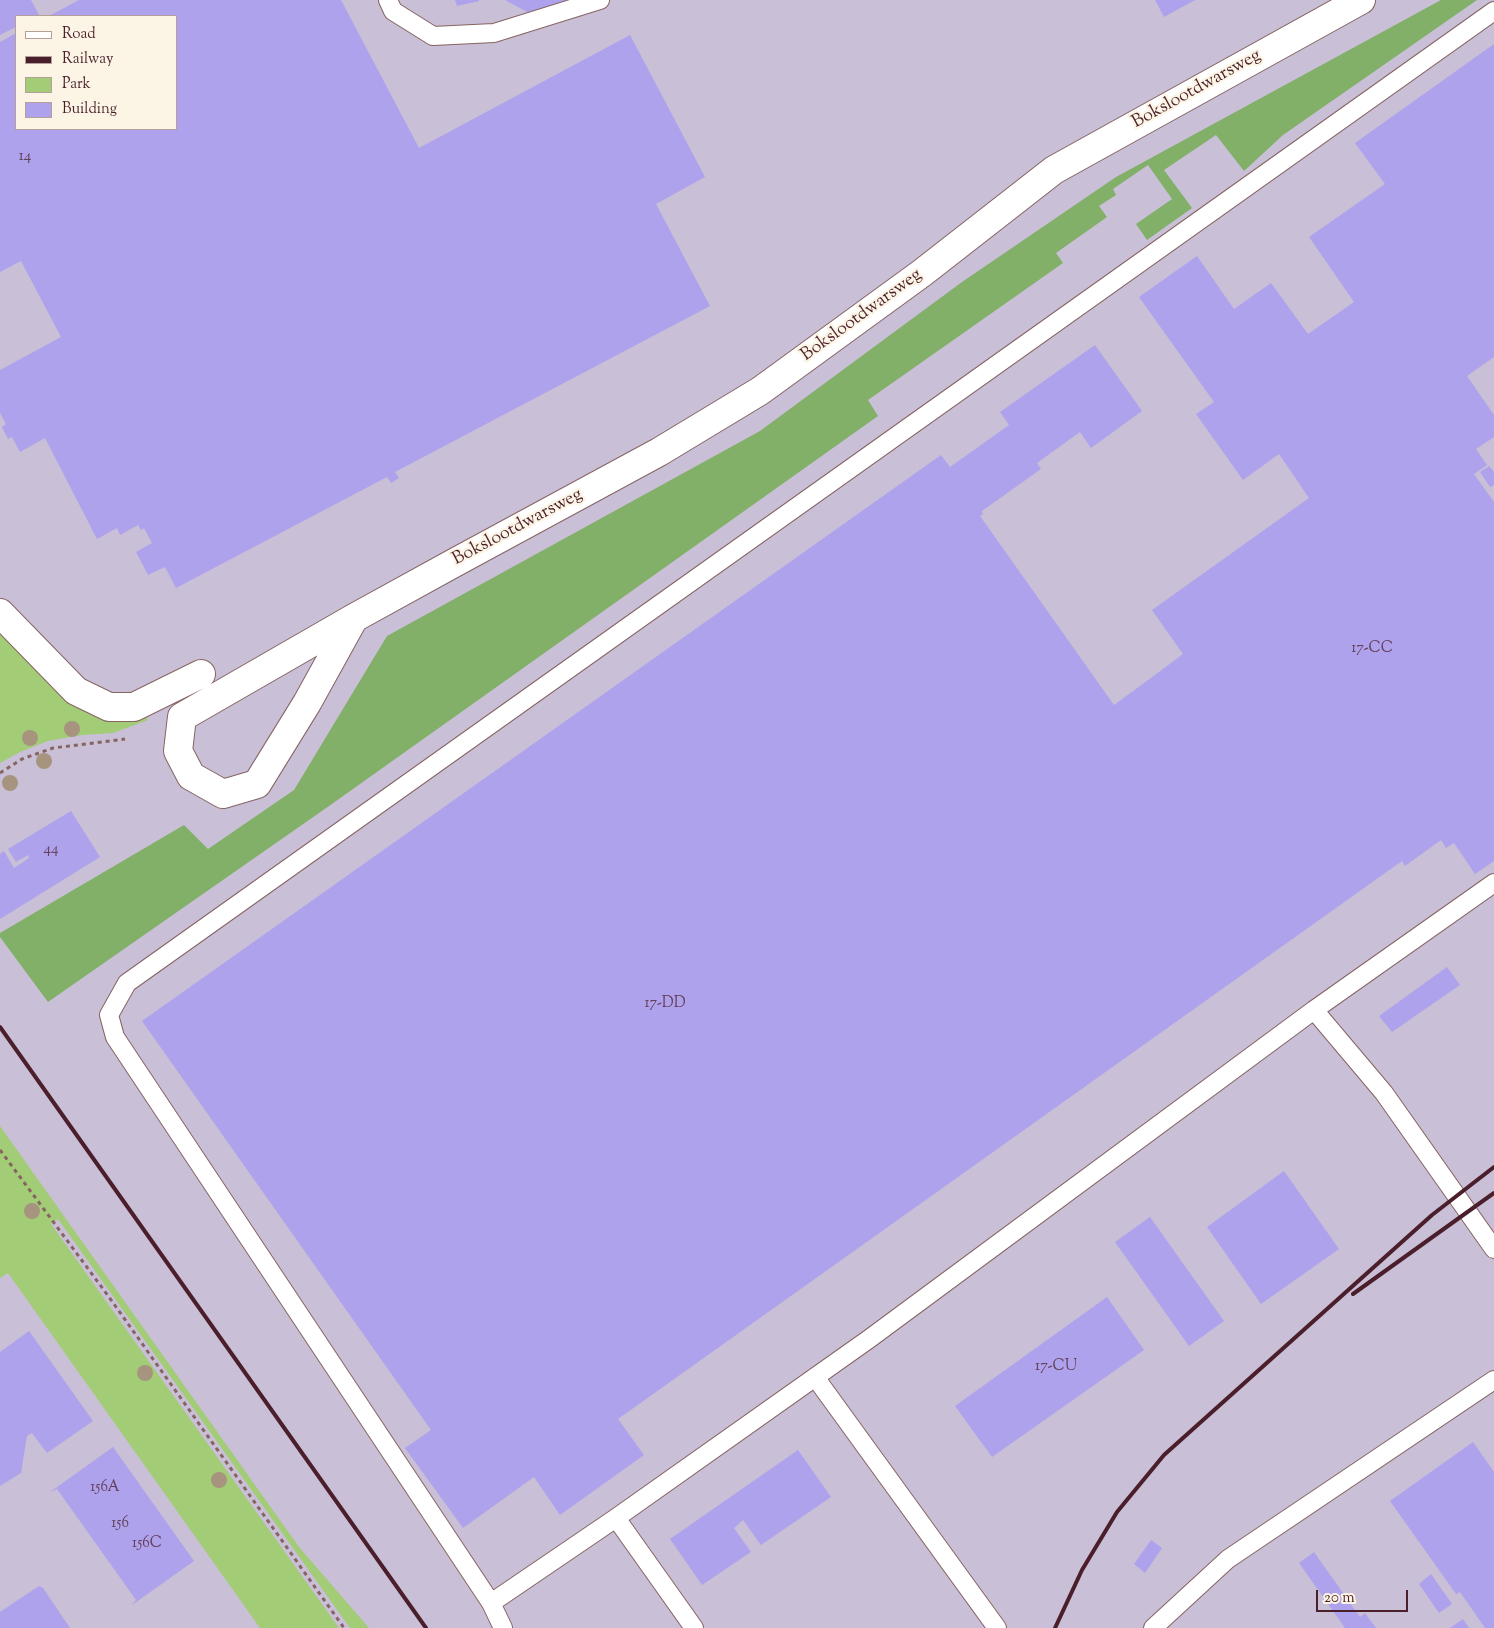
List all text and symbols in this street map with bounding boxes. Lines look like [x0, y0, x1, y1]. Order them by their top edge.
legend [15, 15, 178, 130]
text: Road [62, 24, 96, 45]
street label: Bokslootdwarsweg [1129, 46, 1265, 134]
text: Railway [62, 49, 113, 70]
text: Park [62, 74, 91, 95]
text: Building [62, 99, 117, 120]
house number: 14 [19, 148, 31, 166]
street label: Bokslootdwarsweg [797, 265, 927, 367]
street label: Bokslootdwarsweg [449, 485, 587, 571]
house number: 17-CC [1351, 640, 1393, 658]
house number: 44 [43, 841, 59, 859]
house number: 17-DD [644, 995, 686, 1013]
house number: 17-CU [1035, 1358, 1077, 1376]
house number: 156A [90, 1479, 120, 1497]
house number: 156 [111, 1515, 129, 1533]
house number: 156C [132, 1535, 162, 1553]
scale bar [1319, 1580, 1412, 1612]
text: 20 m [1324, 1588, 1355, 1609]

